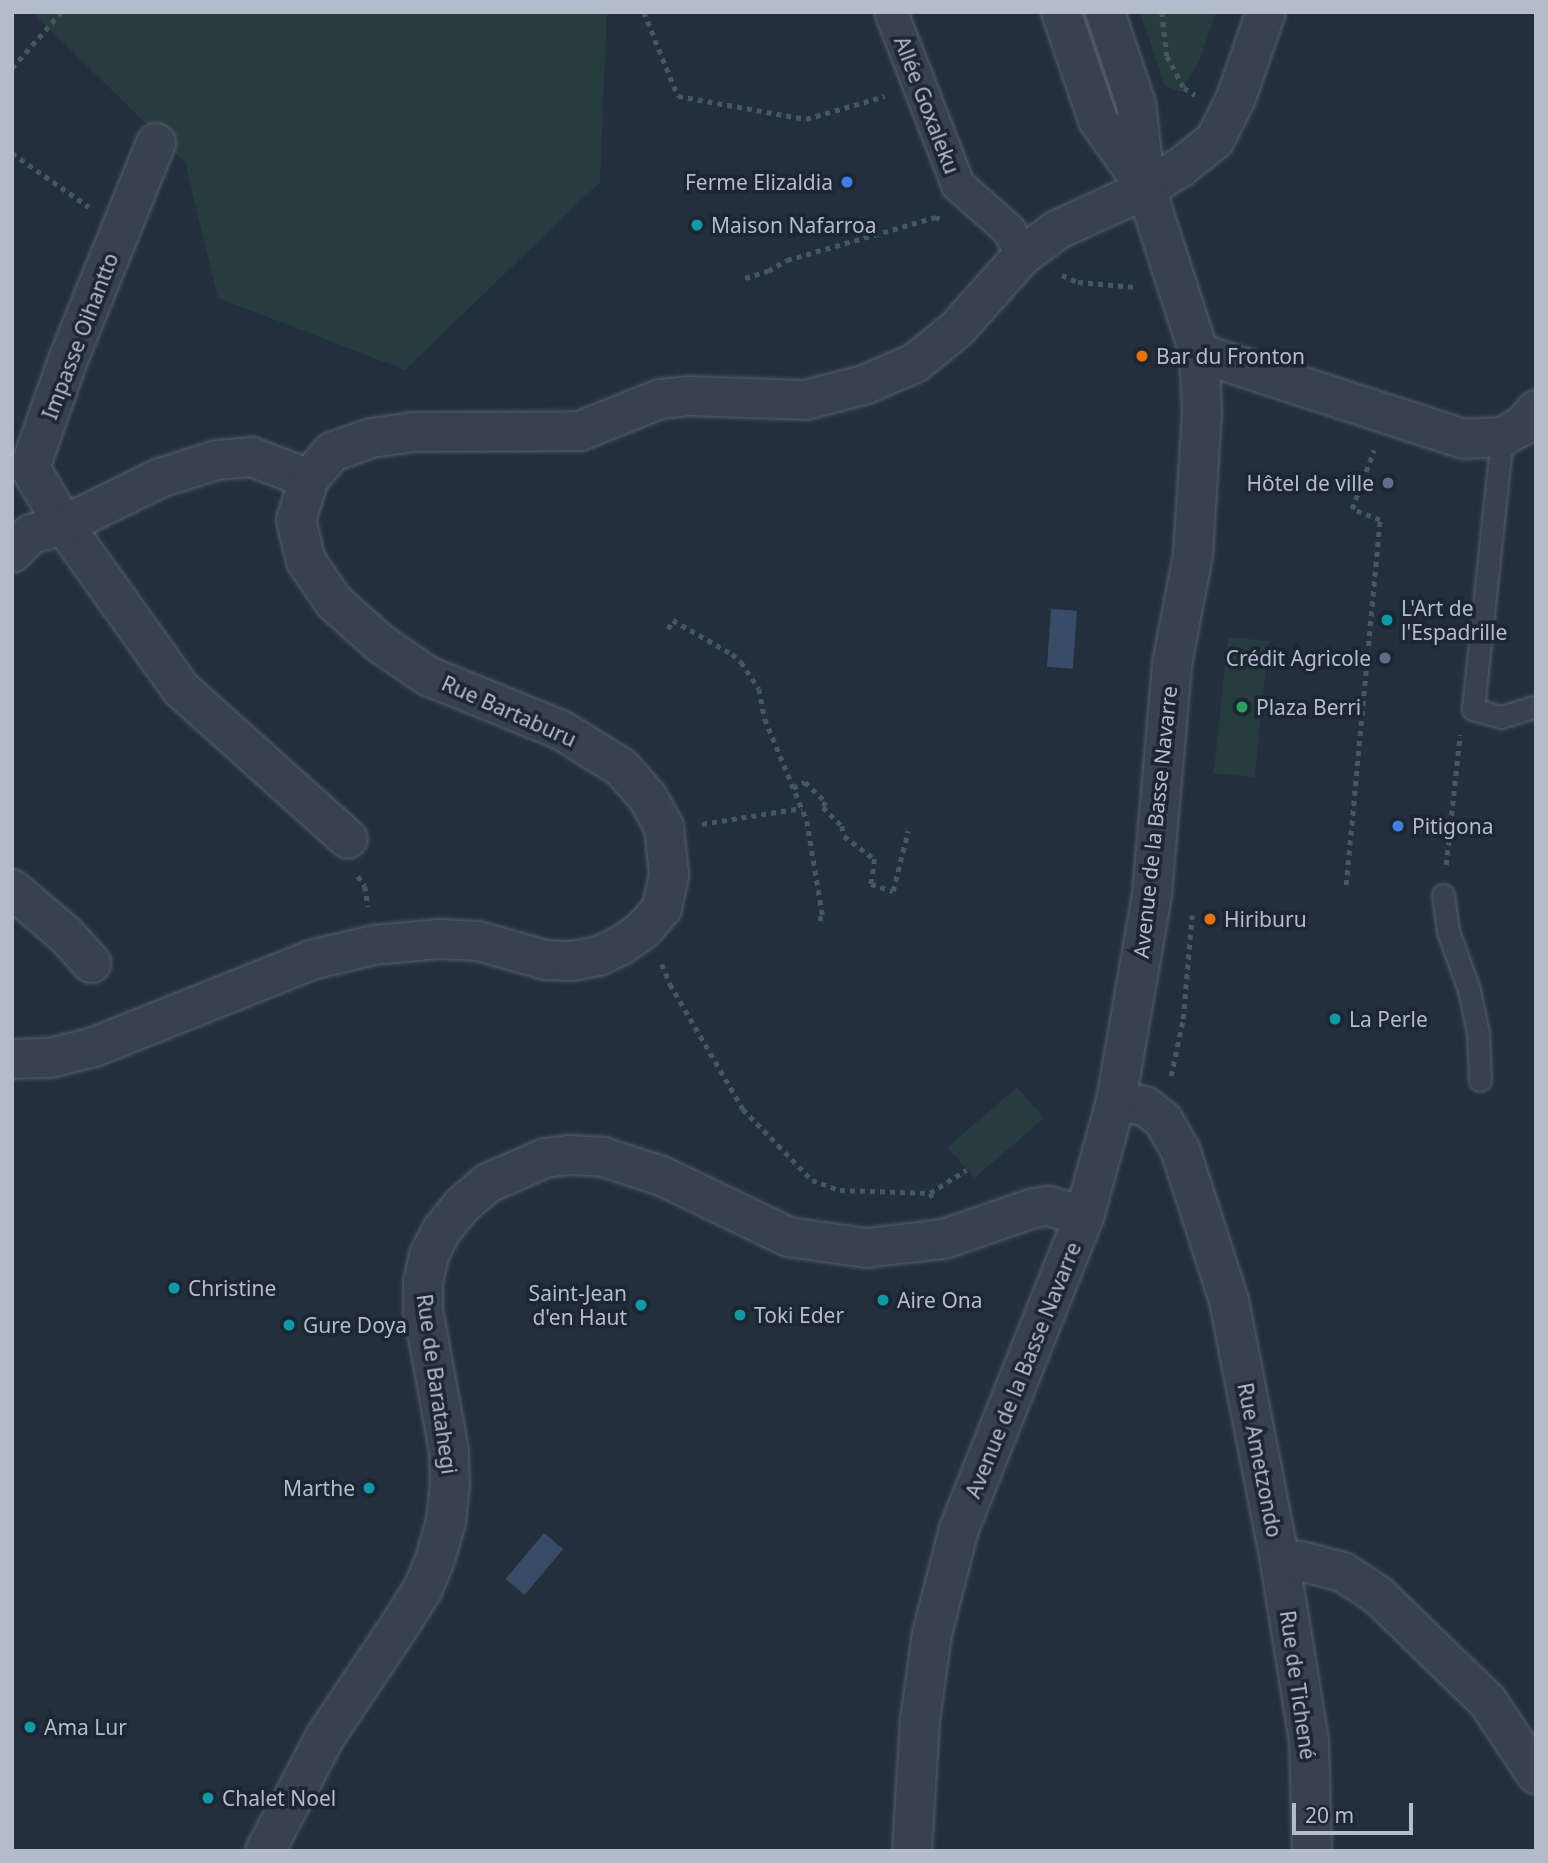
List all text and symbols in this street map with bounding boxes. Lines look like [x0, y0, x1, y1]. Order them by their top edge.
street label: Allée Goxaleku [889, 33, 965, 177]
place label: Ferme Elizaldia [685, 169, 833, 195]
marker: Ferme Elizaldia [839, 174, 855, 190]
place label: Maison Nafarroa [711, 212, 877, 238]
marker: Maison Nafarroa [689, 217, 705, 233]
street label: Impasse Oihantto [37, 249, 123, 423]
place label: Bar du Fronton [1156, 343, 1305, 369]
marker: Bar du Fronton [1134, 348, 1150, 364]
place label: Hôtel de ville [1246, 470, 1374, 496]
marker: Hôtel de ville [1380, 475, 1396, 491]
place label: L'Art de l'Espadrille [1401, 595, 1507, 645]
marker: L'Art de l'Espadrille [1379, 612, 1395, 628]
place label: Crédit Agricole [1226, 645, 1371, 671]
marker: Crédit Agricole [1377, 650, 1393, 666]
street label: Rue Bartaburu [438, 670, 580, 752]
street label: Avenue de la Basse Navarre [1128, 684, 1182, 960]
place label: Plaza Berri [1256, 694, 1361, 720]
marker: Plaza Berri [1234, 699, 1250, 715]
place label: Pitigona [1412, 813, 1494, 839]
marker: Pitigona [1390, 818, 1406, 834]
place label: Hiriburu [1224, 906, 1307, 932]
marker: Hiriburu [1202, 911, 1218, 927]
place label: La Perle [1349, 1006, 1428, 1032]
marker: La Perle [1327, 1011, 1343, 1027]
street label: Avenue de la Basse Navarre [960, 1238, 1086, 1502]
place label: Christine [188, 1275, 276, 1301]
marker: Christine [166, 1280, 182, 1296]
place label: Saint-Jean d'en Haut [529, 1280, 627, 1330]
place label: Aire Ona [897, 1287, 983, 1313]
street label: Rue de Baratahegi [412, 1292, 462, 1476]
marker: Aire Ona [875, 1292, 891, 1308]
marker: Saint-Jean d'en Haut [633, 1297, 649, 1313]
place label: Toki Eder [754, 1302, 844, 1328]
marker: Toki Eder [732, 1307, 748, 1323]
place label: Gure Doya [303, 1312, 407, 1338]
marker: Gure Doya [281, 1317, 297, 1333]
street label: Rue Ametzondo [1233, 1381, 1287, 1539]
place label: Marthe [283, 1475, 355, 1501]
marker: Marthe [361, 1480, 377, 1496]
street label: Rue de Tichené [1275, 1609, 1321, 1761]
place label: Ama Lur [44, 1714, 127, 1740]
marker: Ama Lur [22, 1719, 38, 1735]
place label: Chalet Noel [222, 1785, 336, 1811]
marker: Chalet Noel [200, 1790, 216, 1806]
scale bar [1296, 1790, 1417, 1834]
text: 20 m [1305, 1801, 1354, 1829]

